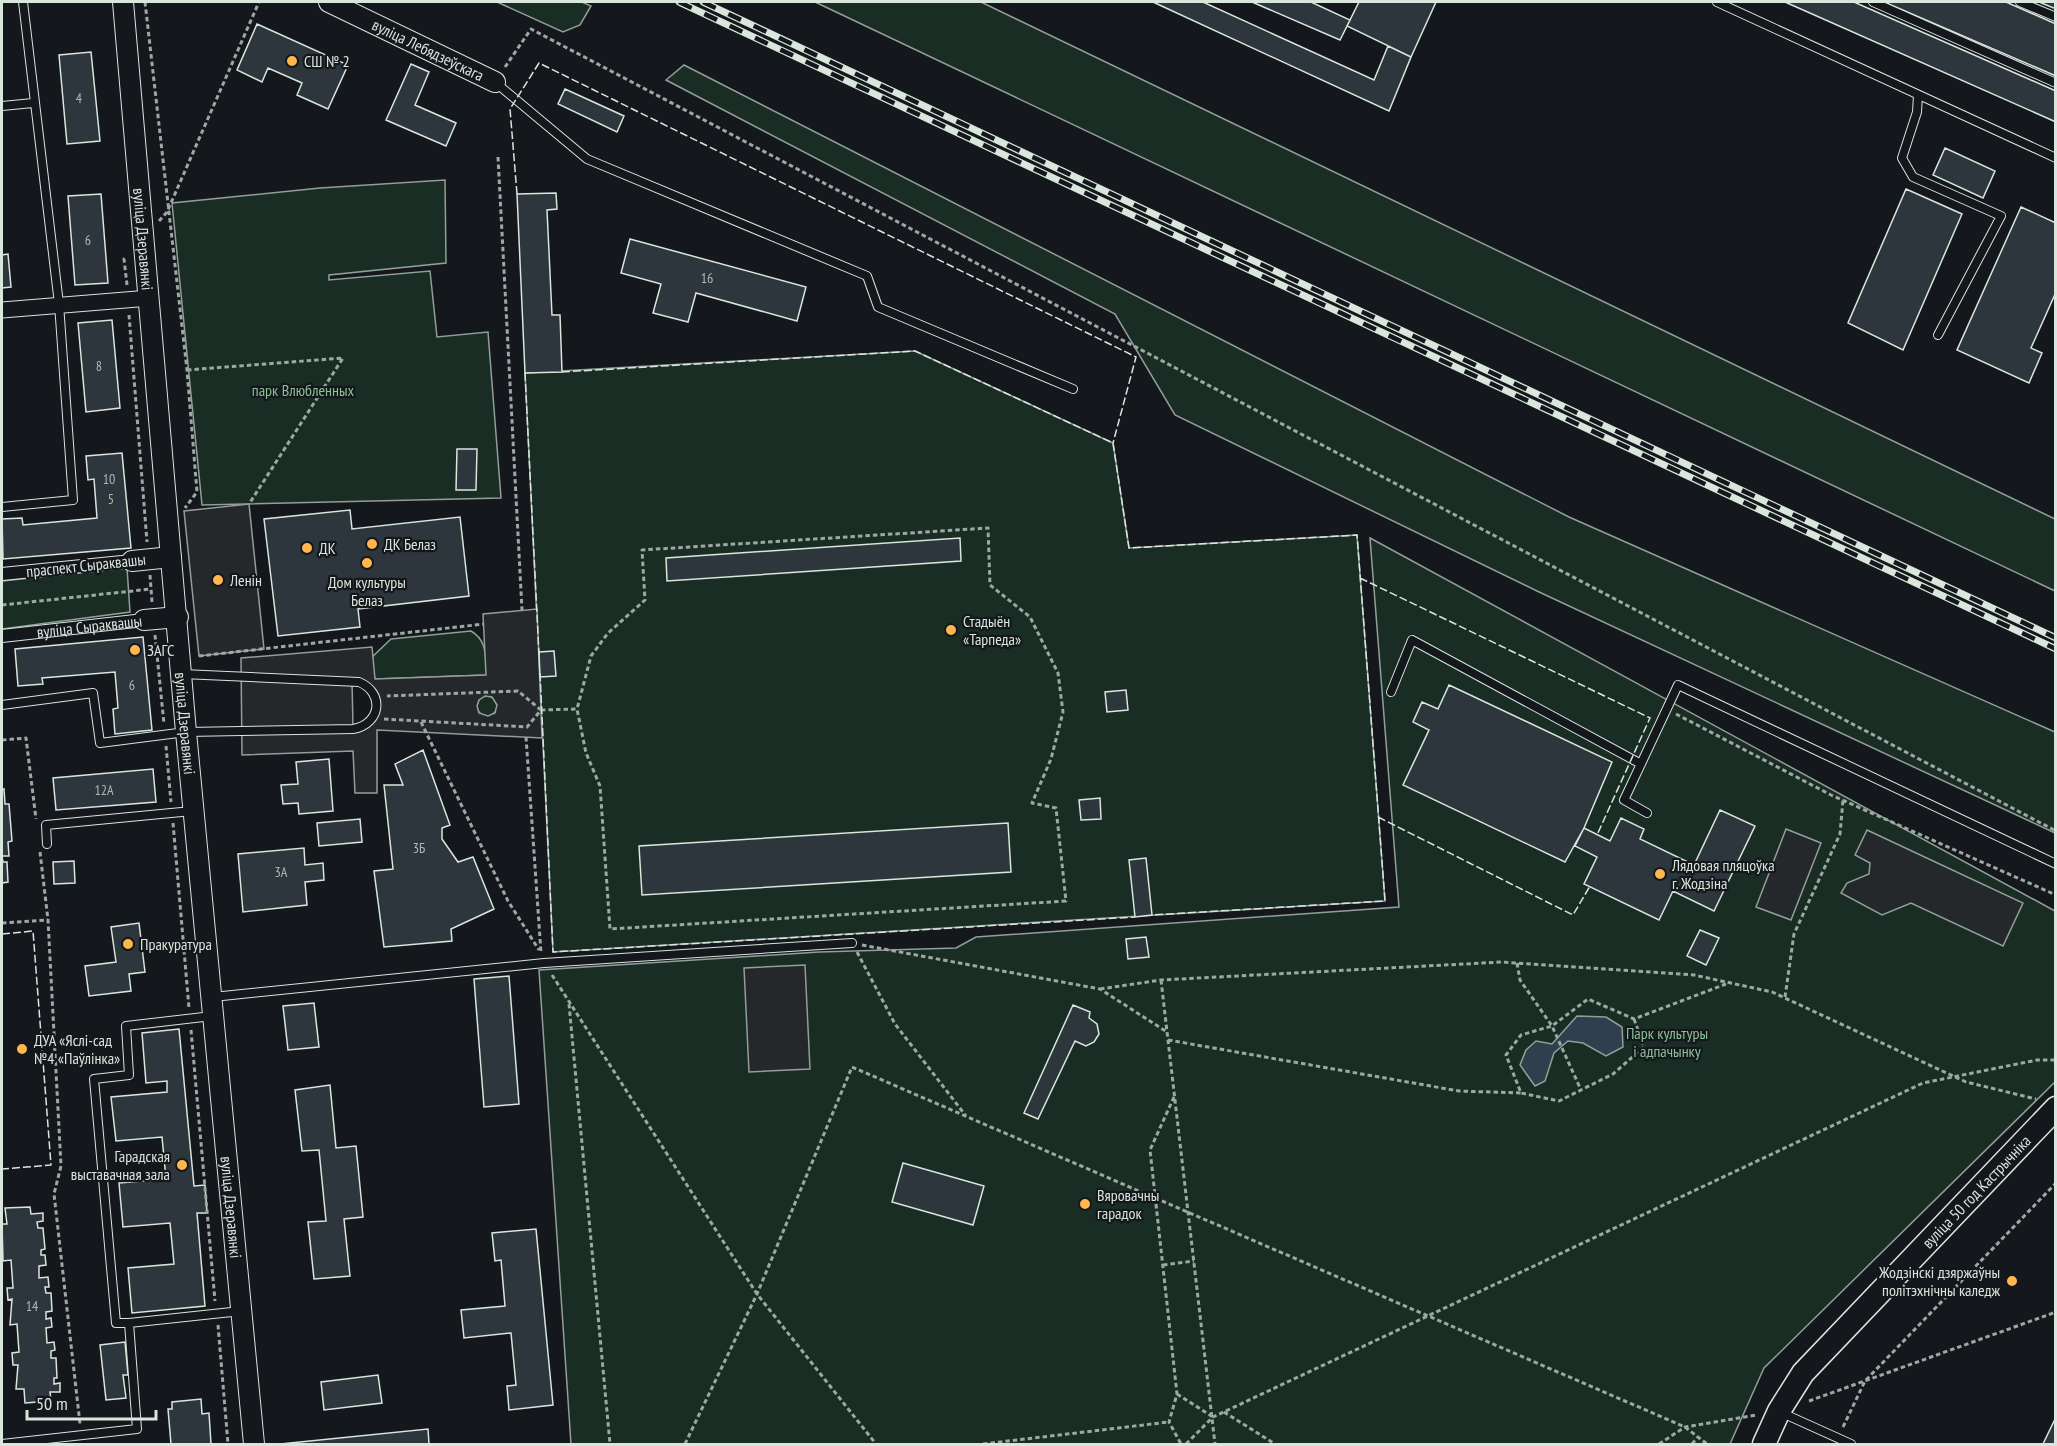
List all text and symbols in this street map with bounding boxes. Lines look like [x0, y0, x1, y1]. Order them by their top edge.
street label: вуліца Лебядзеўскага [369, 14, 487, 85]
place label: СШ № 2 [304, 51, 350, 71]
marker: СШ № 2 [285, 54, 299, 68]
house number: 4 [76, 89, 83, 107]
street label: вуліца Дзеравянкі [129, 187, 158, 291]
house number: 6 [85, 231, 91, 249]
house number: 16 [701, 269, 713, 287]
house number: 8 [96, 357, 102, 375]
park label: парк Влюбленных [252, 380, 355, 400]
house number: 10 [103, 470, 115, 488]
house number: 5 [108, 490, 114, 508]
place label: ДК Белаз [384, 534, 436, 554]
marker: ДК Белаз [365, 537, 379, 551]
place label: ДК [319, 538, 336, 558]
marker: ДК [300, 541, 314, 555]
street label: праспект Сыраквашы [25, 549, 147, 581]
marker: Дом культуры Белаз [360, 556, 374, 570]
place label: Ленін [229, 570, 262, 590]
place label: Дом культуры Белаз [328, 572, 406, 610]
marker: Ленін [211, 573, 225, 587]
street label: вуліца Сыраквашы [36, 610, 143, 642]
place label: Стадыён «Тарпеда» [963, 611, 1021, 649]
marker: Стадыён «Тарпеда» [944, 623, 958, 637]
place label: ЗАГС [147, 640, 174, 660]
marker: ЗАГС [128, 643, 142, 657]
street label: вуліца Дзеравянкі [171, 671, 200, 775]
house number: 6 [129, 676, 135, 694]
house number: 12А [94, 781, 114, 799]
house number: 3Б [413, 839, 425, 857]
place label: Лядовая пляцоўка г. Жодзіна [1671, 855, 1775, 893]
house number: 3А [275, 863, 288, 881]
marker: Лядовая пляцоўка г. Жодзіна [1653, 867, 1667, 881]
place label: Пракуратура [140, 934, 212, 954]
marker: Пракуратура [121, 937, 135, 951]
park label: Парк культуры і адпачынку [1626, 1023, 1708, 1061]
place label: ДУА «Яслі-сад №4 «Паўлінка» [34, 1030, 120, 1068]
marker: ДУА «Яслі-сад №4 «Паўлінка» [15, 1042, 29, 1056]
street label: вуліца 50 год Кастрычніка [1918, 1131, 2035, 1252]
place label: Гарадская выставачная зала [71, 1146, 170, 1184]
street label: вуліца Дзеравянкі [217, 1155, 246, 1259]
marker: Гарадская выставачная зала [175, 1158, 189, 1172]
place label: Вяровачны гарадок [1097, 1185, 1159, 1223]
marker: Вяровачны гарадок [1078, 1197, 1092, 1211]
place label: Жодзінскі дзяржаўны політэхнічны каледж [1878, 1262, 2000, 1300]
marker: Жодзінскі дзяржаўны політэхнічны каледж [2005, 1274, 2019, 1288]
house number: 14 [26, 1297, 39, 1315]
scale bar [27, 1383, 156, 1421]
text: 50 m [36, 1392, 68, 1415]

